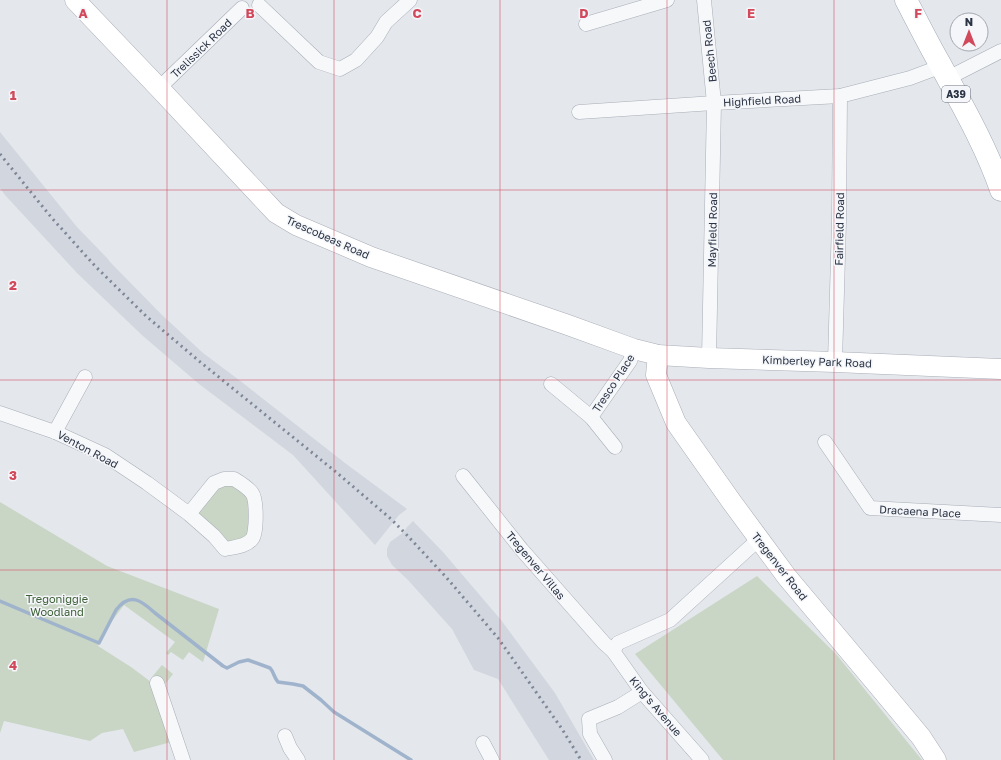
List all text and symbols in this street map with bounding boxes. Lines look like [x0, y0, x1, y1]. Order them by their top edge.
text: A [78, 5, 88, 21]
text: B [245, 5, 255, 21]
text: C [412, 5, 422, 21]
text: D [579, 5, 589, 21]
text: E [747, 5, 755, 21]
text: F [914, 5, 922, 21]
north arrow [949, 12, 989, 52]
text: N [965, 15, 973, 28]
street label: Trelissick Road [168, 16, 234, 80]
street label: Beech Road [699, 19, 719, 83]
road number: A39 [942, 86, 970, 102]
text: 1 [10, 87, 17, 103]
street label: Highfield Road [723, 91, 801, 109]
street label: Mayfield Road [705, 192, 719, 268]
street label: Fairfield Road [832, 192, 846, 266]
street label: Trescobeas Road [284, 213, 372, 261]
text: 2 [9, 277, 17, 293]
street label: Tresco Place [589, 351, 637, 415]
street label: Kimberley Park Road [762, 353, 872, 369]
street label: Venton Road [55, 427, 121, 471]
text: 3 [9, 467, 17, 483]
street label: Dracaena Place [879, 502, 961, 520]
street label: Tregenver Villas [504, 528, 568, 602]
street label: Tregenver Road [750, 530, 810, 602]
park label: Tregoniggie Woodland [26, 592, 88, 618]
text: 4 [9, 657, 17, 673]
street label: King's Avenue [627, 674, 685, 738]

